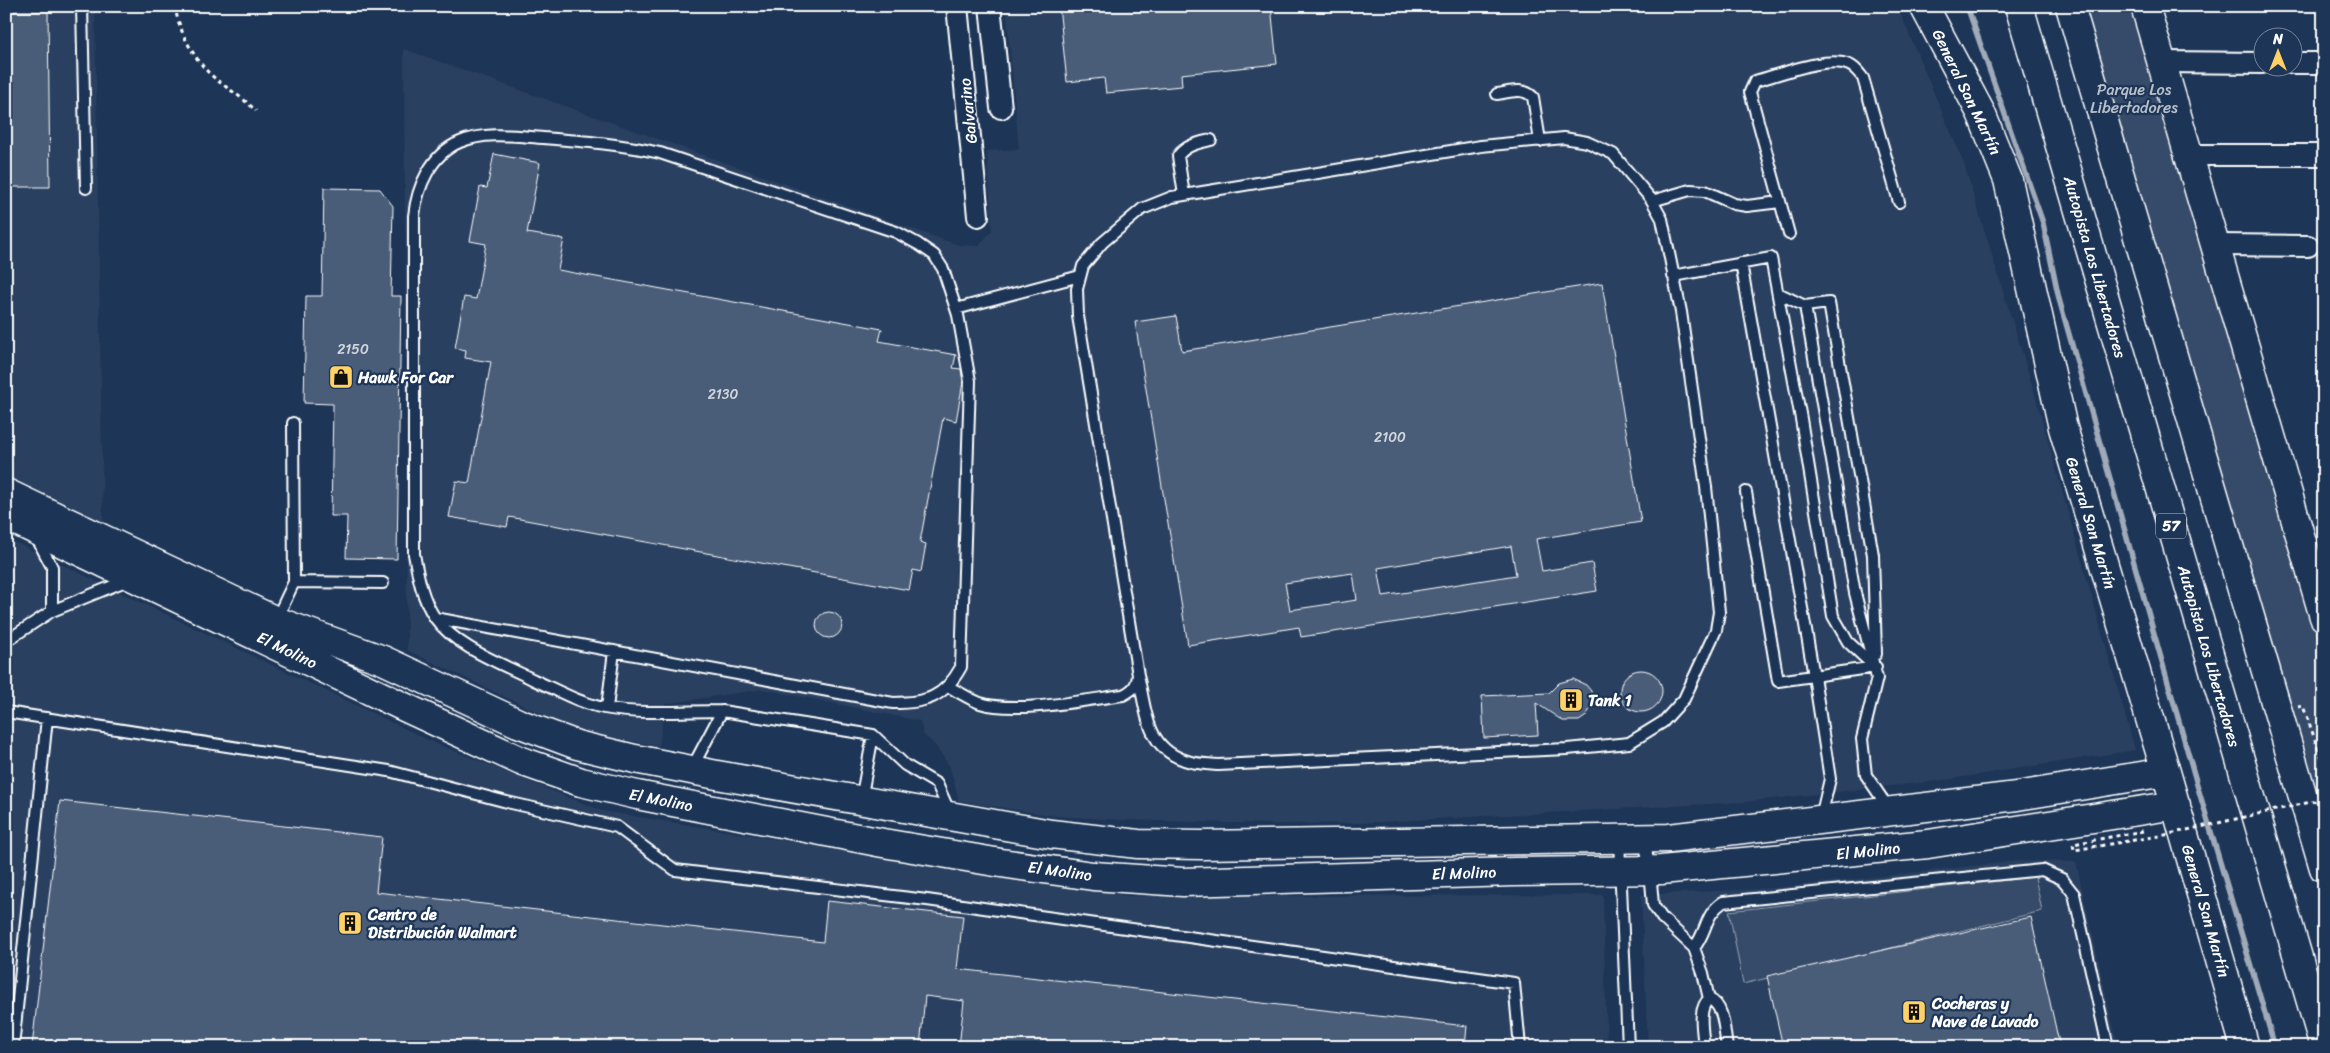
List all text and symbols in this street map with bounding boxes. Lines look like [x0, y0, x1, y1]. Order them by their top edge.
street label: General San Martín [1924, 24, 2010, 160]
text: N [2272, 27, 2283, 52]
north arrow [2252, 28, 2302, 78]
park label: Parque Los Libertadores [2090, 75, 2178, 122]
street label: Galvarino [950, 77, 986, 145]
street label: Autopista Los Libertadores [2055, 171, 2135, 362]
house number: 2150 [337, 337, 369, 362]
place label: Hawk For Car [357, 363, 454, 392]
shop icon: Hawk For Car [328, 364, 354, 390]
house number: 2130 [708, 382, 738, 407]
house number: 2100 [1374, 425, 1406, 450]
street label: General San Martín [2057, 453, 2125, 593]
road number: 57 [2156, 514, 2186, 538]
street label: Autopista Los Libertadores [2169, 560, 2249, 751]
street label: El Molino [252, 623, 322, 677]
place label: Tank 1 [1588, 686, 1632, 715]
building icon: Tank 1 [1558, 687, 1584, 713]
street label: El Molino [627, 780, 695, 820]
street label: El Molino [1834, 833, 1902, 869]
street label: General San Martín [2173, 841, 2239, 981]
street label: El Molino [1026, 852, 1094, 890]
street label: El Molino [1431, 857, 1497, 889]
place label: Centro de Distribución Walmart [367, 900, 517, 947]
building icon: Centro de Distribución Walmart [337, 910, 363, 936]
place label: Cocheras y Nave de Lavado [1931, 989, 2039, 1036]
building icon: Cocheras y Nave de Lavado [1901, 999, 1927, 1025]

